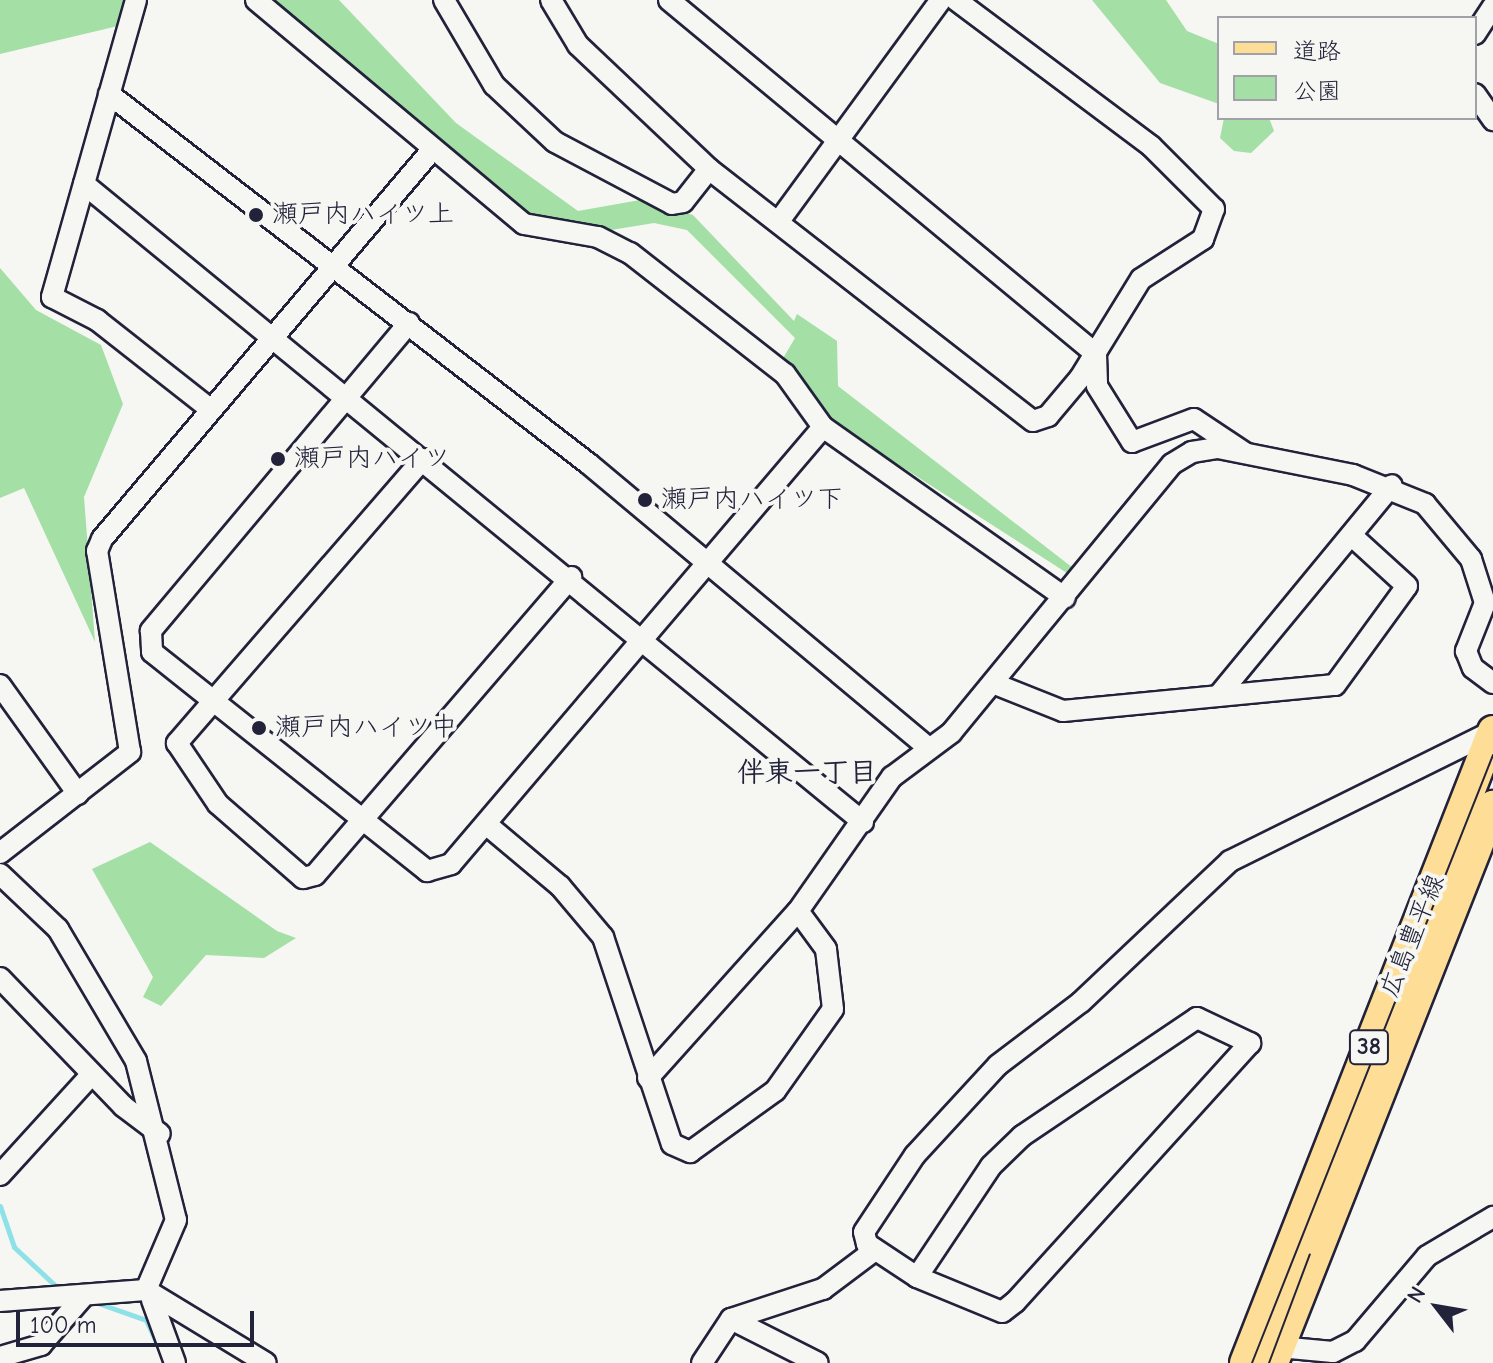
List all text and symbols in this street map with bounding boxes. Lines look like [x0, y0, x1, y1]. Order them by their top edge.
legend [1217, 16, 1477, 120]
text: 道路 [1293, 37, 1341, 65]
text: 公園 [1293, 77, 1341, 105]
place label: 瀬戸内ハイツ上 [272, 199, 454, 231]
marker: 瀬戸内ハイツ上 [247, 206, 265, 224]
place label: 瀬戸内ハイツ [294, 443, 450, 475]
marker: 瀬戸内ハイツ [269, 450, 287, 468]
place label: 瀬戸内ハイツ下 [661, 484, 843, 516]
marker: 瀬戸内ハイツ下 [636, 491, 654, 509]
place label: 瀬戸内ハイツ中 [275, 712, 457, 744]
marker: 瀬戸内ハイツ中 [250, 719, 268, 737]
district label: 伴東一丁目 [737, 755, 877, 789]
street label: 広島豊平線 [1374, 870, 1452, 1002]
road number: 38 [1347, 1027, 1391, 1067]
north arrow [1397, 1267, 1477, 1347]
text: N [1402, 1282, 1431, 1307]
scale bar [20, 1295, 258, 1345]
text: 100 m [30, 1311, 97, 1339]

